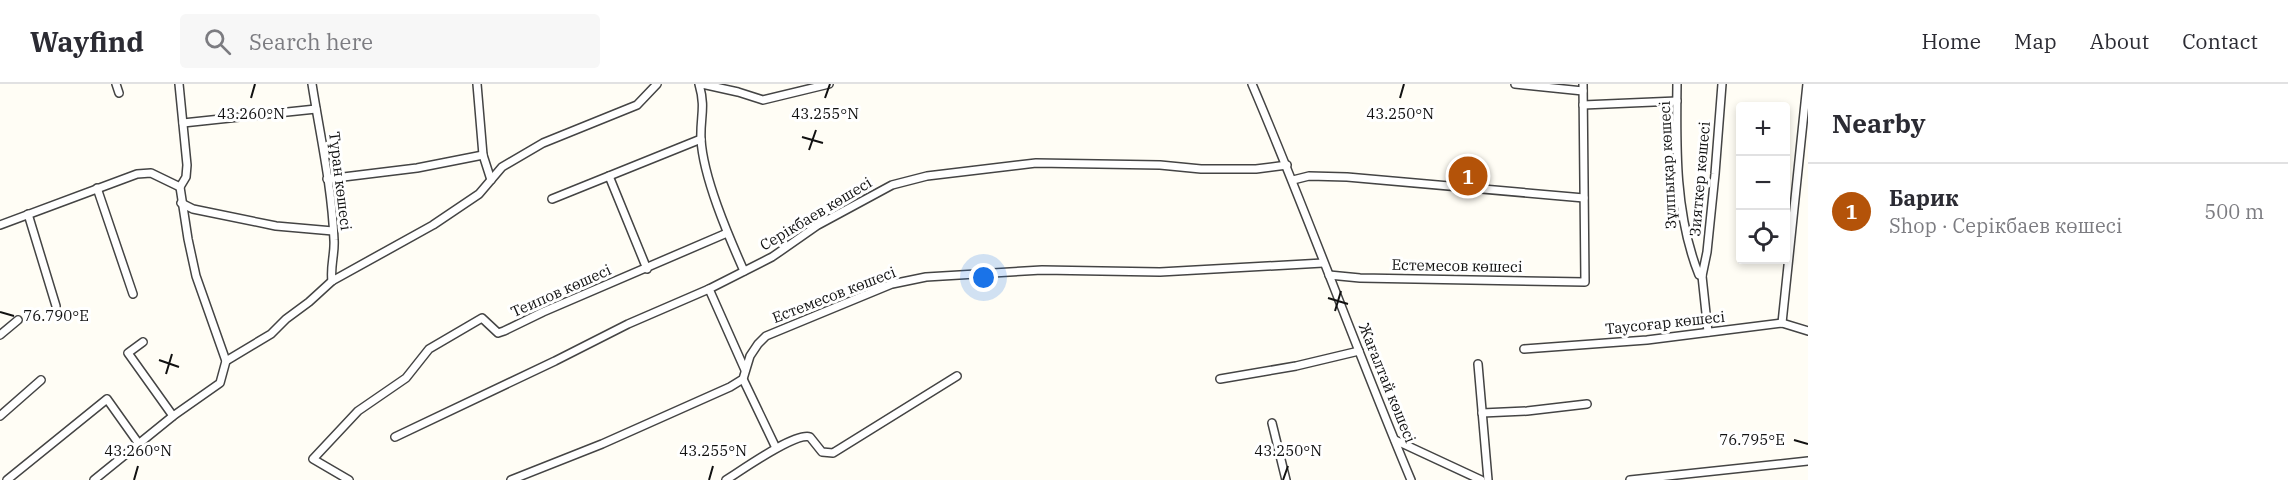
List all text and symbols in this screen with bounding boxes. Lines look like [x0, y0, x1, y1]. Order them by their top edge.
search box [180, 14, 600, 68]
text: Wayfind [30, 23, 144, 60]
icon: search [201, 25, 234, 58]
text: Search here [249, 27, 373, 56]
text: Home [1921, 27, 1981, 55]
text: Map [2014, 27, 2057, 55]
text: About [2090, 27, 2149, 55]
text: Contact [2182, 27, 2258, 55]
street label: Зұлпықар көшесі [1655, 100, 1680, 229]
map controls [1736, 102, 1790, 264]
button: + [1736, 102, 1790, 156]
text: 43.260°N [217, 104, 285, 123]
text: 43.255°N [791, 104, 859, 123]
text: 43.250°N [1366, 104, 1434, 123]
text: Nearby [1832, 106, 1926, 140]
street label: Зияткер көшесі [1685, 120, 1714, 237]
street label: Тұран көшесі [325, 130, 356, 232]
pin: 1 [1448, 154, 1488, 199]
button: − [1736, 156, 1790, 210]
street label: Серікбаев көшесі [756, 173, 875, 254]
text: Барик [1889, 183, 1958, 212]
text: 1 [1846, 198, 1858, 225]
text: 500 m [2204, 198, 2264, 225]
button: locate [1736, 210, 1790, 264]
text: Shop · Серікбаев көшесі [1889, 212, 2122, 239]
street label: Естемесов көшесі [1391, 255, 1523, 276]
street label: Теипов көшесі [508, 260, 614, 321]
street label: Естемесов көшесі [769, 262, 899, 327]
your location [969, 263, 998, 292]
text: 76.790°E [23, 306, 89, 325]
street label: Тауcоғар көшесі [1604, 307, 1726, 338]
street label: Жағалтай көшесі [1355, 320, 1420, 446]
text: 76.795°E [1719, 430, 1785, 449]
text: 43.260°N [104, 441, 172, 460]
text: 43.255°N [679, 441, 747, 460]
text: 43.250°N [1254, 441, 1322, 460]

